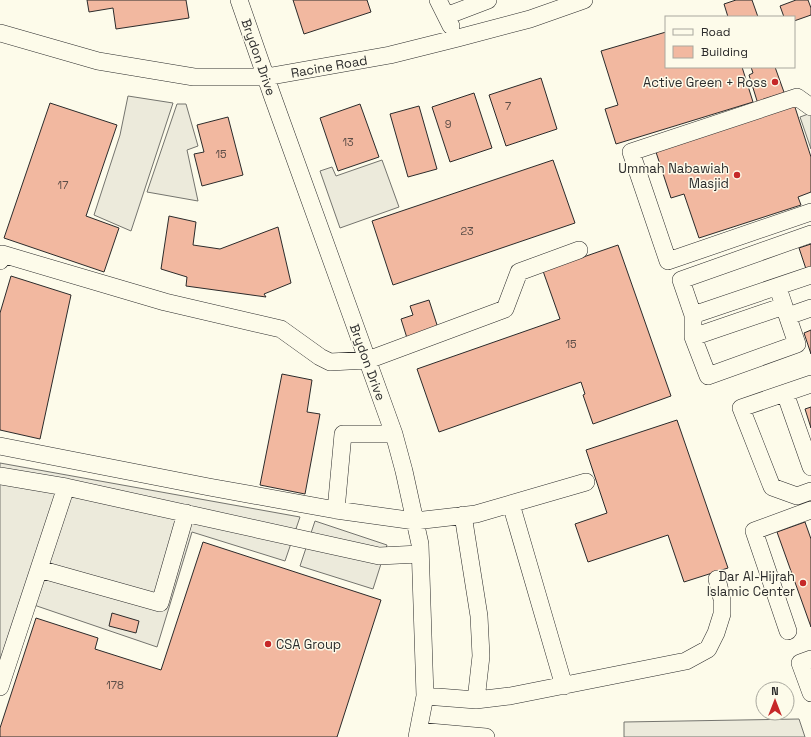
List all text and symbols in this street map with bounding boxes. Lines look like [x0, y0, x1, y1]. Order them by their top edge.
street label: Brydon Drive [237, 16, 280, 98]
legend [665, 16, 795, 68]
text: Road [701, 24, 730, 40]
text: Building [701, 44, 748, 60]
street label: Racine Road [290, 51, 369, 82]
place label: Active Green + Ross [643, 74, 767, 91]
marker: Active Green + Ross [770, 77, 780, 87]
house number: 7 [505, 99, 511, 113]
house number: 9 [445, 117, 452, 131]
house number: 13 [342, 135, 354, 149]
house number: 15 [215, 147, 227, 161]
place label: Ummah Nabawiah Masjid [618, 160, 729, 192]
marker: Ummah Nabawiah Masjid [732, 170, 742, 180]
house number: 17 [58, 178, 68, 192]
house number: 23 [460, 224, 474, 238]
street label: Brydon Drive [346, 322, 389, 403]
house number: 15 [565, 337, 577, 351]
place label: Dar Al-Hijrah Islamic Center [707, 568, 795, 600]
marker: Dar Al-Hijrah Islamic Center [798, 578, 808, 588]
place label: CSA Group [276, 636, 341, 653]
marker: CSA Group [263, 639, 273, 649]
house number: 178 [106, 678, 124, 692]
north arrow [755, 681, 795, 721]
text: N [771, 684, 779, 698]

